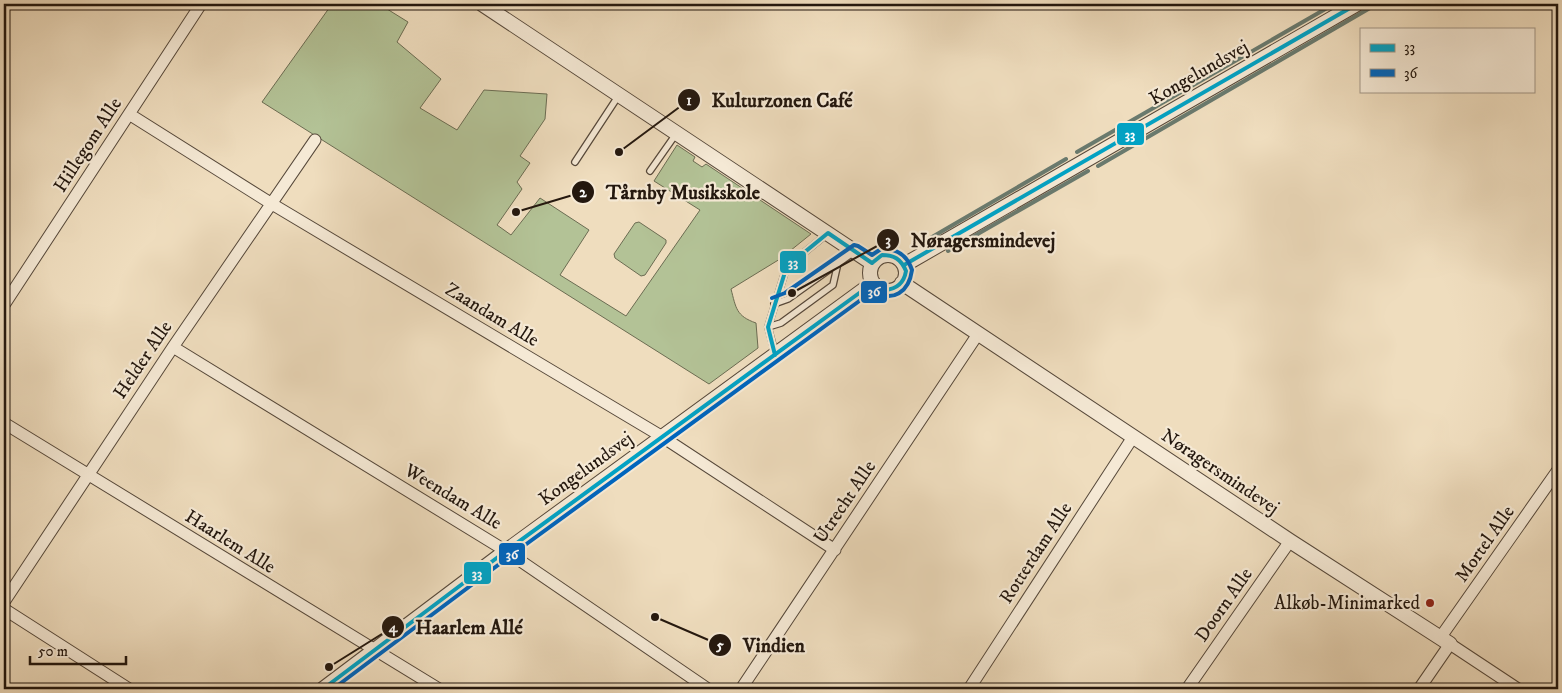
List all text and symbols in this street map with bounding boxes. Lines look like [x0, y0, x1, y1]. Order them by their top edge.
legend [1360, 28, 1534, 92]
street label: Kongelundsvej [1145, 35, 1253, 111]
text: 33 [1404, 38, 1415, 57]
text: 36 [1404, 64, 1419, 83]
callout: Kulturzonen Café [677, 82, 863, 117]
text: Kulturzonen Café [711, 89, 853, 114]
text: 1 [686, 91, 692, 110]
street label: Hillegom Alle [49, 93, 127, 197]
line badge: 33 [1116, 122, 1145, 146]
text: 33 [1125, 126, 1135, 144]
callout: Tårnby Musikskole [571, 174, 770, 209]
text: Tårnby Musikskole [605, 181, 761, 206]
text: 2 [579, 183, 587, 202]
callout: Nøragersmindevej [875, 223, 1065, 258]
text: Nøragersmindevej [911, 229, 1055, 254]
text: 3 [885, 231, 891, 250]
line badge: 33 [779, 250, 807, 274]
text: 33 [788, 254, 798, 272]
street label: Zaandam Alle [441, 278, 543, 352]
line badge: 36 [860, 280, 888, 304]
text: 36 [868, 283, 881, 301]
street label: Helder Alle [109, 317, 178, 403]
street label: Nøragersmindevej [1157, 424, 1283, 520]
street label: Kongelundsvej [534, 427, 638, 511]
street label: Utrecht Alle [809, 456, 881, 548]
street label: Weendam Alle [399, 458, 506, 535]
street label: Rotterdam Alle [995, 498, 1077, 608]
street label: Mortel Alle [1450, 501, 1520, 587]
street label: Haarlem Alle [181, 505, 280, 579]
line badge: 36 [498, 542, 526, 566]
text: 36 [506, 546, 519, 564]
line badge: 33 [463, 561, 492, 585]
street label: Doorn Alle [1190, 564, 1258, 646]
text: 33 [472, 565, 482, 583]
place label: Alkøb-Minimarked [1274, 592, 1421, 615]
marker: Alkøb-Minimarked [1424, 597, 1436, 609]
callout: Haarlem Allé [380, 610, 533, 645]
text: Haarlem Allé [415, 616, 524, 641]
text: 4 [388, 618, 399, 637]
callout: Vindien [708, 628, 815, 663]
scale bar [30, 633, 126, 665]
text: Vindien [742, 634, 806, 659]
text: 5 [715, 636, 724, 655]
text: 50 m [38, 642, 68, 661]

